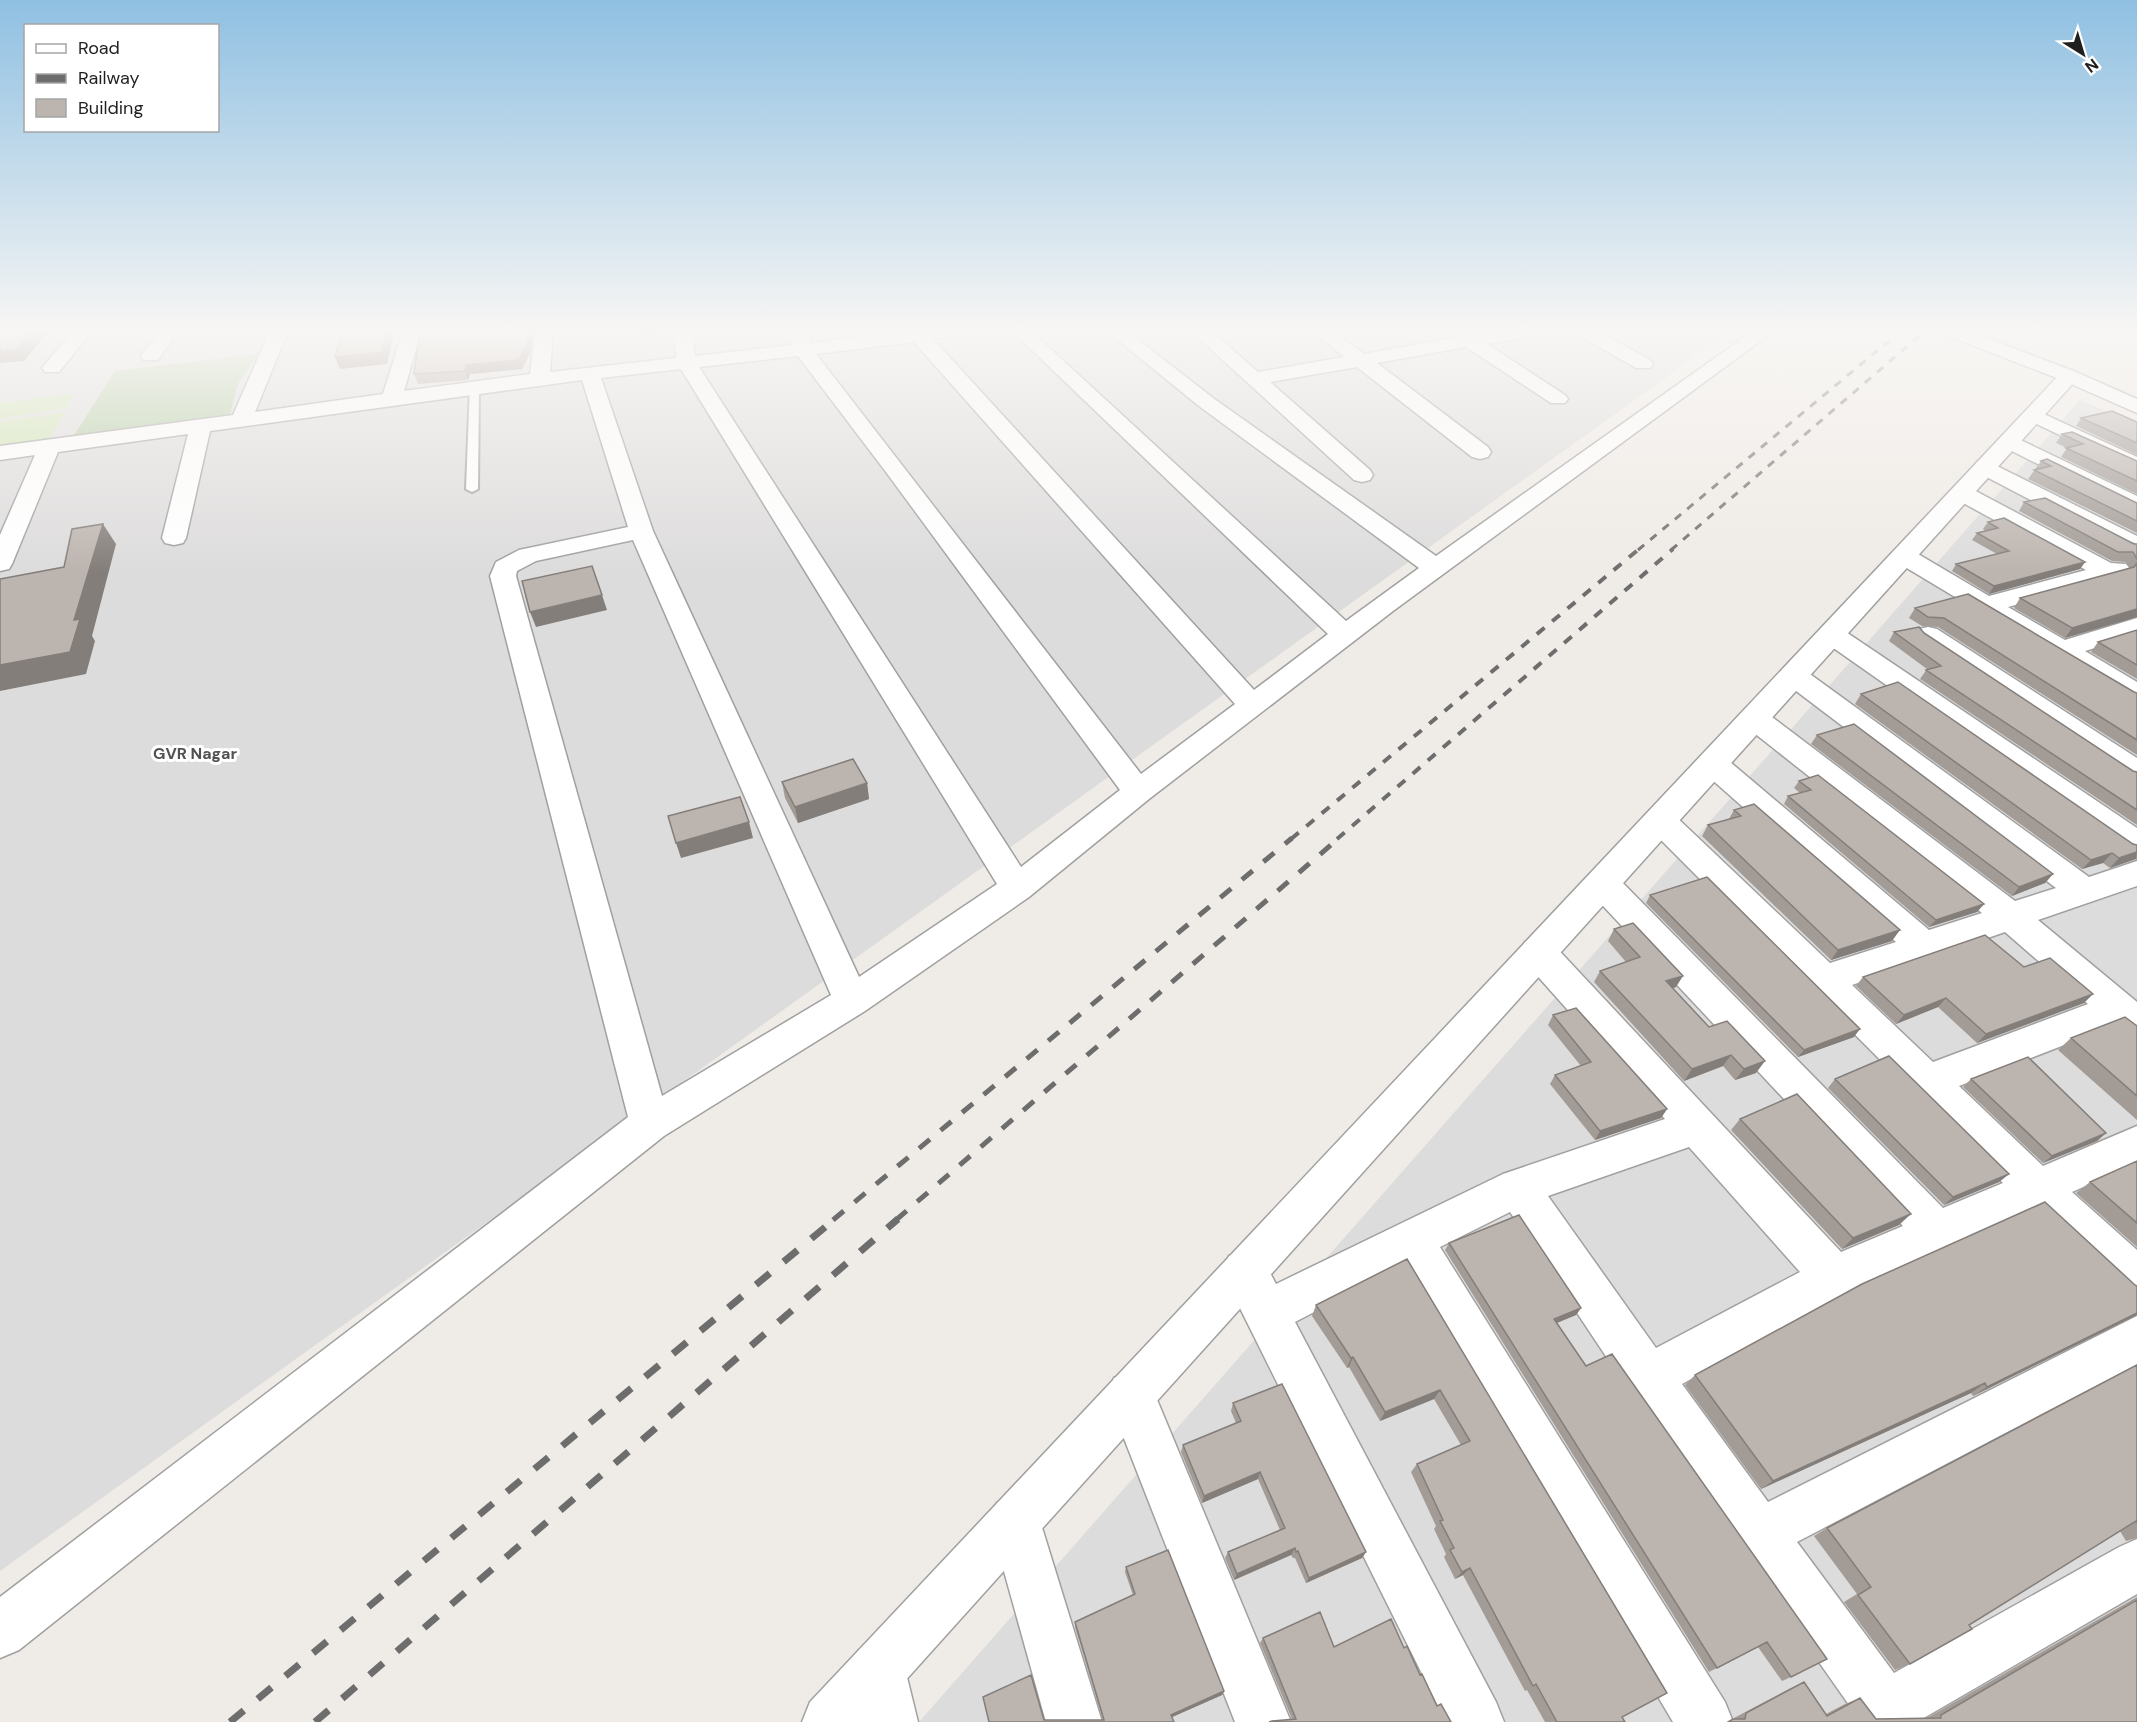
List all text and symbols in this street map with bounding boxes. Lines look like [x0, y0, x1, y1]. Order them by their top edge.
legend [24, 24, 219, 132]
north arrow [2053, 24, 2113, 84]
text: Road [78, 36, 120, 60]
text: N [2081, 54, 2103, 77]
text: Railway [78, 66, 140, 90]
text: Building [78, 96, 143, 120]
district label: GVR Nagar [153, 743, 237, 764]

